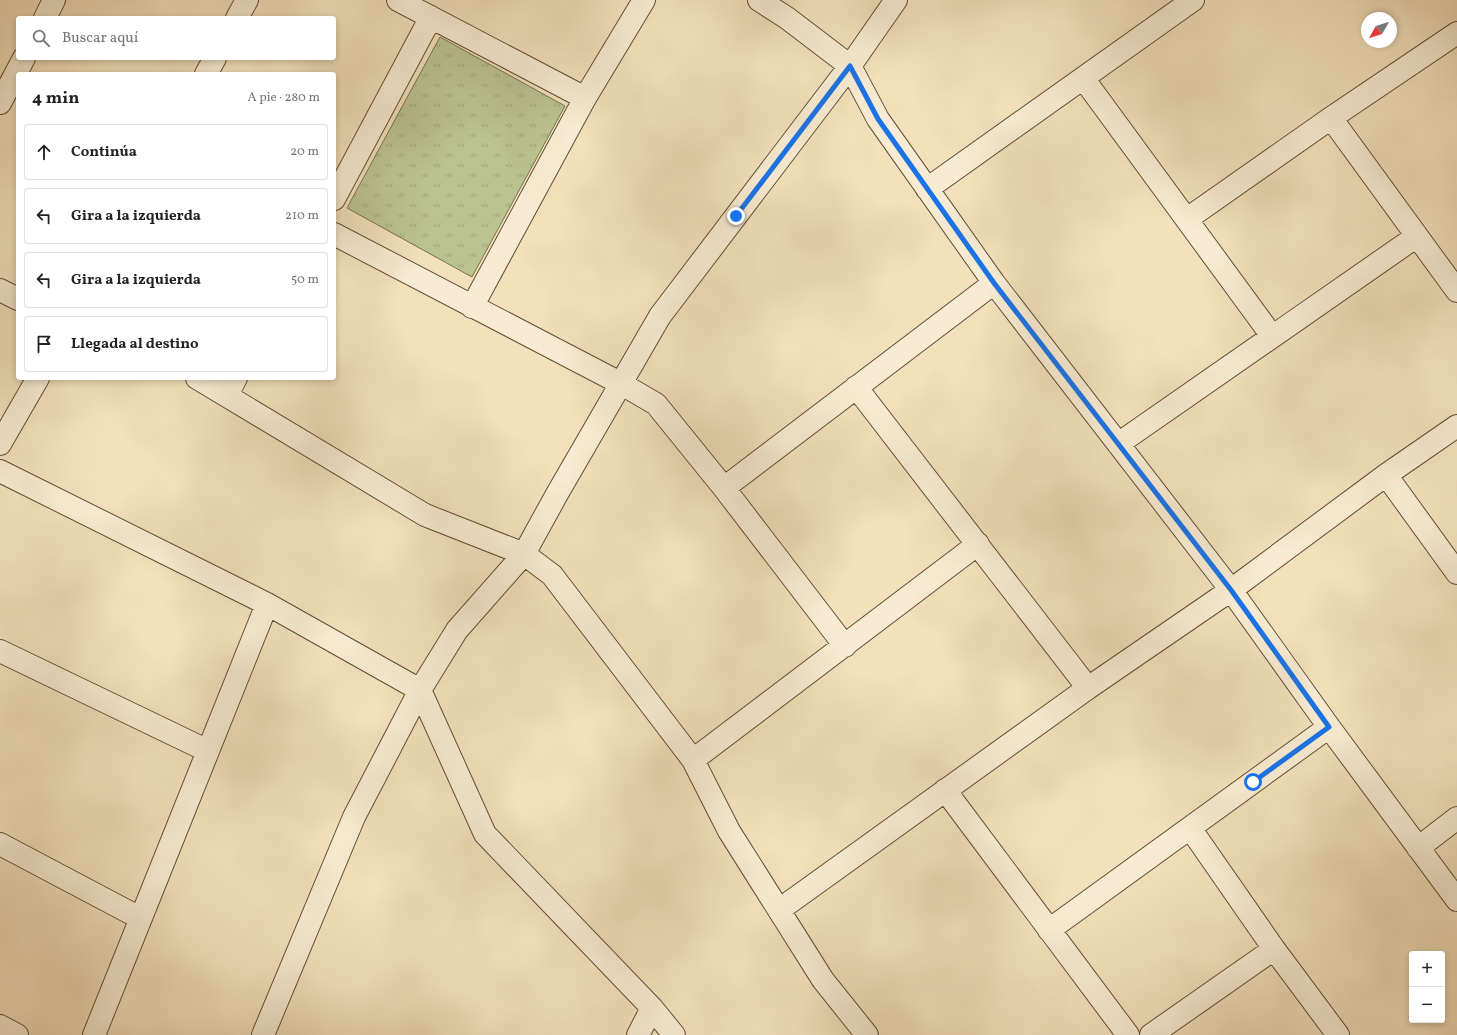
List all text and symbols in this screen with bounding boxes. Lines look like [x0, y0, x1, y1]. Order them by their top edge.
north arrow [1361, 12, 1397, 48]
search box [16, 16, 336, 60]
icon: search [30, 27, 52, 49]
text: Buscar aquí [62, 28, 138, 49]
text: 4 min [32, 87, 79, 110]
text: A pie · 280 m [247, 89, 320, 107]
icon: ahead [33, 141, 55, 163]
text: Continúa [71, 142, 137, 163]
text: 20 m [290, 143, 319, 161]
icon: left [33, 205, 55, 227]
text: Gira a la izquierda [71, 206, 201, 227]
text: 210 m [285, 207, 319, 225]
route end [727, 207, 745, 225]
icon: left [33, 269, 55, 291]
text: Gira a la izquierda [71, 270, 201, 291]
text: 50 m [291, 271, 319, 289]
icon: arrive [33, 333, 55, 355]
text: Llegada al destino [71, 334, 199, 355]
route start [1244, 773, 1262, 791]
map controls [1409, 951, 1445, 1023]
button: + [1409, 951, 1445, 987]
button: − [1409, 987, 1445, 1023]

